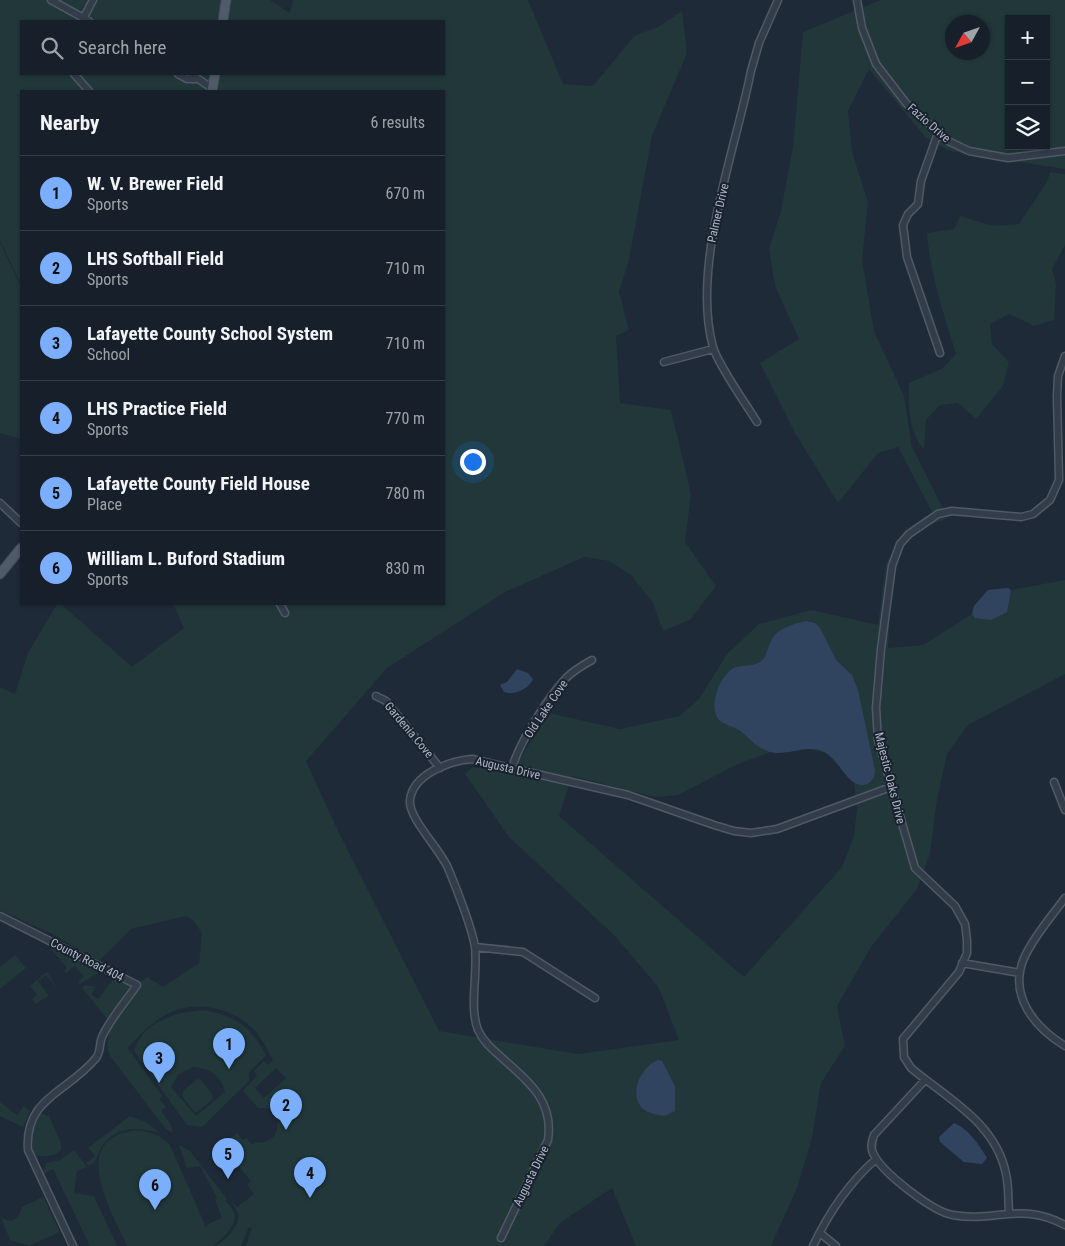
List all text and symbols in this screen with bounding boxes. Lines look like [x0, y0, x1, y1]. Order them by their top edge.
north arrow [945, 15, 990, 60]
map controls [1005, 15, 1050, 150]
button: + [1005, 15, 1050, 60]
search box [20, 20, 445, 75]
icon: search [38, 34, 66, 62]
text: Search here [78, 36, 166, 59]
button: − [1005, 60, 1050, 105]
street label: Fazio Drive [905, 101, 954, 146]
button: layers [1005, 105, 1050, 150]
text: Nearby [40, 111, 99, 135]
text: 6 results [370, 113, 425, 132]
text: W. V. Brewer Field [87, 172, 223, 195]
street label: Palmer Drive [704, 182, 732, 244]
text: 1 [52, 184, 60, 203]
text: 670 m [386, 184, 425, 203]
text: Sports [87, 195, 129, 214]
text: LHS Softball Field [87, 247, 224, 270]
text: 2 [52, 259, 60, 278]
text: 710 m [386, 259, 425, 278]
text: Sports [87, 270, 129, 289]
text: Lafayette County School System [87, 322, 333, 345]
text: 3 [52, 334, 60, 353]
text: 710 m [386, 334, 425, 353]
text: School [87, 345, 130, 364]
text: LHS Practice Field [87, 397, 227, 420]
text: 4 [52, 409, 60, 428]
text: 770 m [386, 409, 425, 428]
text: Sports [87, 420, 129, 439]
your location [460, 449, 486, 475]
text: Lafayette County Field House [87, 472, 310, 495]
text: 5 [52, 484, 60, 503]
text: 780 m [386, 484, 425, 503]
text: Place [87, 495, 122, 514]
text: William L. Buford Stadium [87, 547, 285, 570]
text: 6 [52, 559, 60, 578]
text: 830 m [386, 559, 425, 578]
text: Sports [87, 570, 129, 589]
street label: Old Lake Cove [521, 677, 571, 741]
street label: Gardenia Cove [382, 699, 437, 761]
street label: Majestic Oaks Drive [872, 731, 908, 826]
street label: Augusta Drive [474, 754, 542, 782]
street label: County Road 404 [48, 936, 126, 985]
pin: 1 [213, 1028, 245, 1069]
pin: 3 [143, 1042, 175, 1083]
pin: 2 [270, 1089, 302, 1130]
pin: 5 [212, 1138, 244, 1179]
street label: Augusta Drive [510, 1143, 552, 1209]
pin: 4 [294, 1157, 326, 1198]
pin: 6 [139, 1169, 171, 1210]

